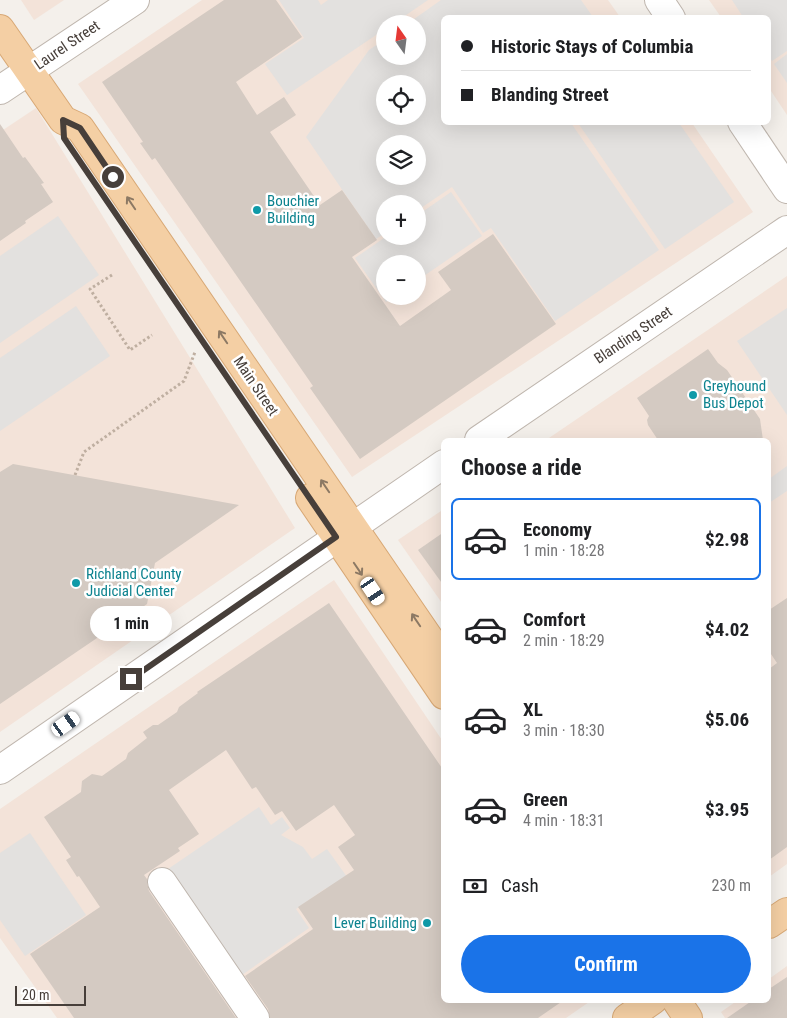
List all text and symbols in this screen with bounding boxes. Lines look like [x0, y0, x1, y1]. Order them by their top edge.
north arrow [376, 15, 426, 65]
map controls [376, 15, 426, 305]
street label: Laurel Street [31, 17, 103, 73]
text: Historic Stays of Columbia [491, 35, 693, 58]
button: locate [376, 75, 426, 125]
text: Blanding Street [491, 83, 608, 106]
button: layers [376, 135, 426, 185]
route start [102, 166, 124, 188]
place label: Bouchier Building [267, 192, 320, 227]
button: + [376, 195, 426, 245]
one-way arrow [126, 196, 136, 210]
marker: Bouchier Building [251, 204, 263, 216]
button: − [376, 255, 426, 305]
street label: Blanding Street [591, 302, 675, 368]
one-way arrow [218, 331, 228, 345]
street label: Main Street [230, 353, 282, 419]
place label: Greyhound Bus Depot [703, 377, 766, 412]
marker: Greyhound Bus Depot [687, 389, 699, 401]
text: Choose a ride [461, 455, 582, 480]
one-way arrow [319, 479, 330, 493]
icon: car [463, 517, 508, 562]
text: Economy [523, 518, 592, 541]
text: $2.98 [705, 528, 749, 551]
text: 1 min · 18:28 [523, 541, 605, 560]
one-way arrow [353, 562, 363, 576]
place label: Richland County Judicial Center [86, 565, 182, 600]
car [358, 574, 387, 608]
marker: Richland County Judicial Center [70, 577, 82, 589]
callout: 1 min [90, 606, 172, 642]
icon: car [463, 607, 508, 652]
text: Comfort [523, 608, 586, 631]
one-way arrow [411, 613, 421, 627]
text: 1 min [113, 614, 149, 633]
text: $4.02 [705, 618, 749, 641]
text: 2 min · 18:29 [523, 631, 605, 650]
route end [120, 668, 142, 690]
icon: car [463, 697, 508, 742]
text: XL [523, 698, 543, 721]
text: $5.06 [705, 708, 749, 731]
car [49, 709, 82, 739]
text: 3 min · 18:30 [523, 721, 605, 740]
icon: car [463, 787, 508, 832]
text: Green [523, 788, 568, 811]
text: $3.95 [705, 798, 749, 821]
text: 4 min · 18:31 [523, 811, 605, 830]
icon: cash [461, 872, 489, 900]
text: Cash [501, 874, 539, 897]
text: 230 m [712, 876, 751, 895]
place label: Lever Building [334, 914, 417, 932]
marker: Lever Building [421, 917, 433, 929]
button: Confirm [461, 935, 751, 993]
scale bar [15, 983, 86, 1006]
text: 20 m [22, 987, 50, 1003]

